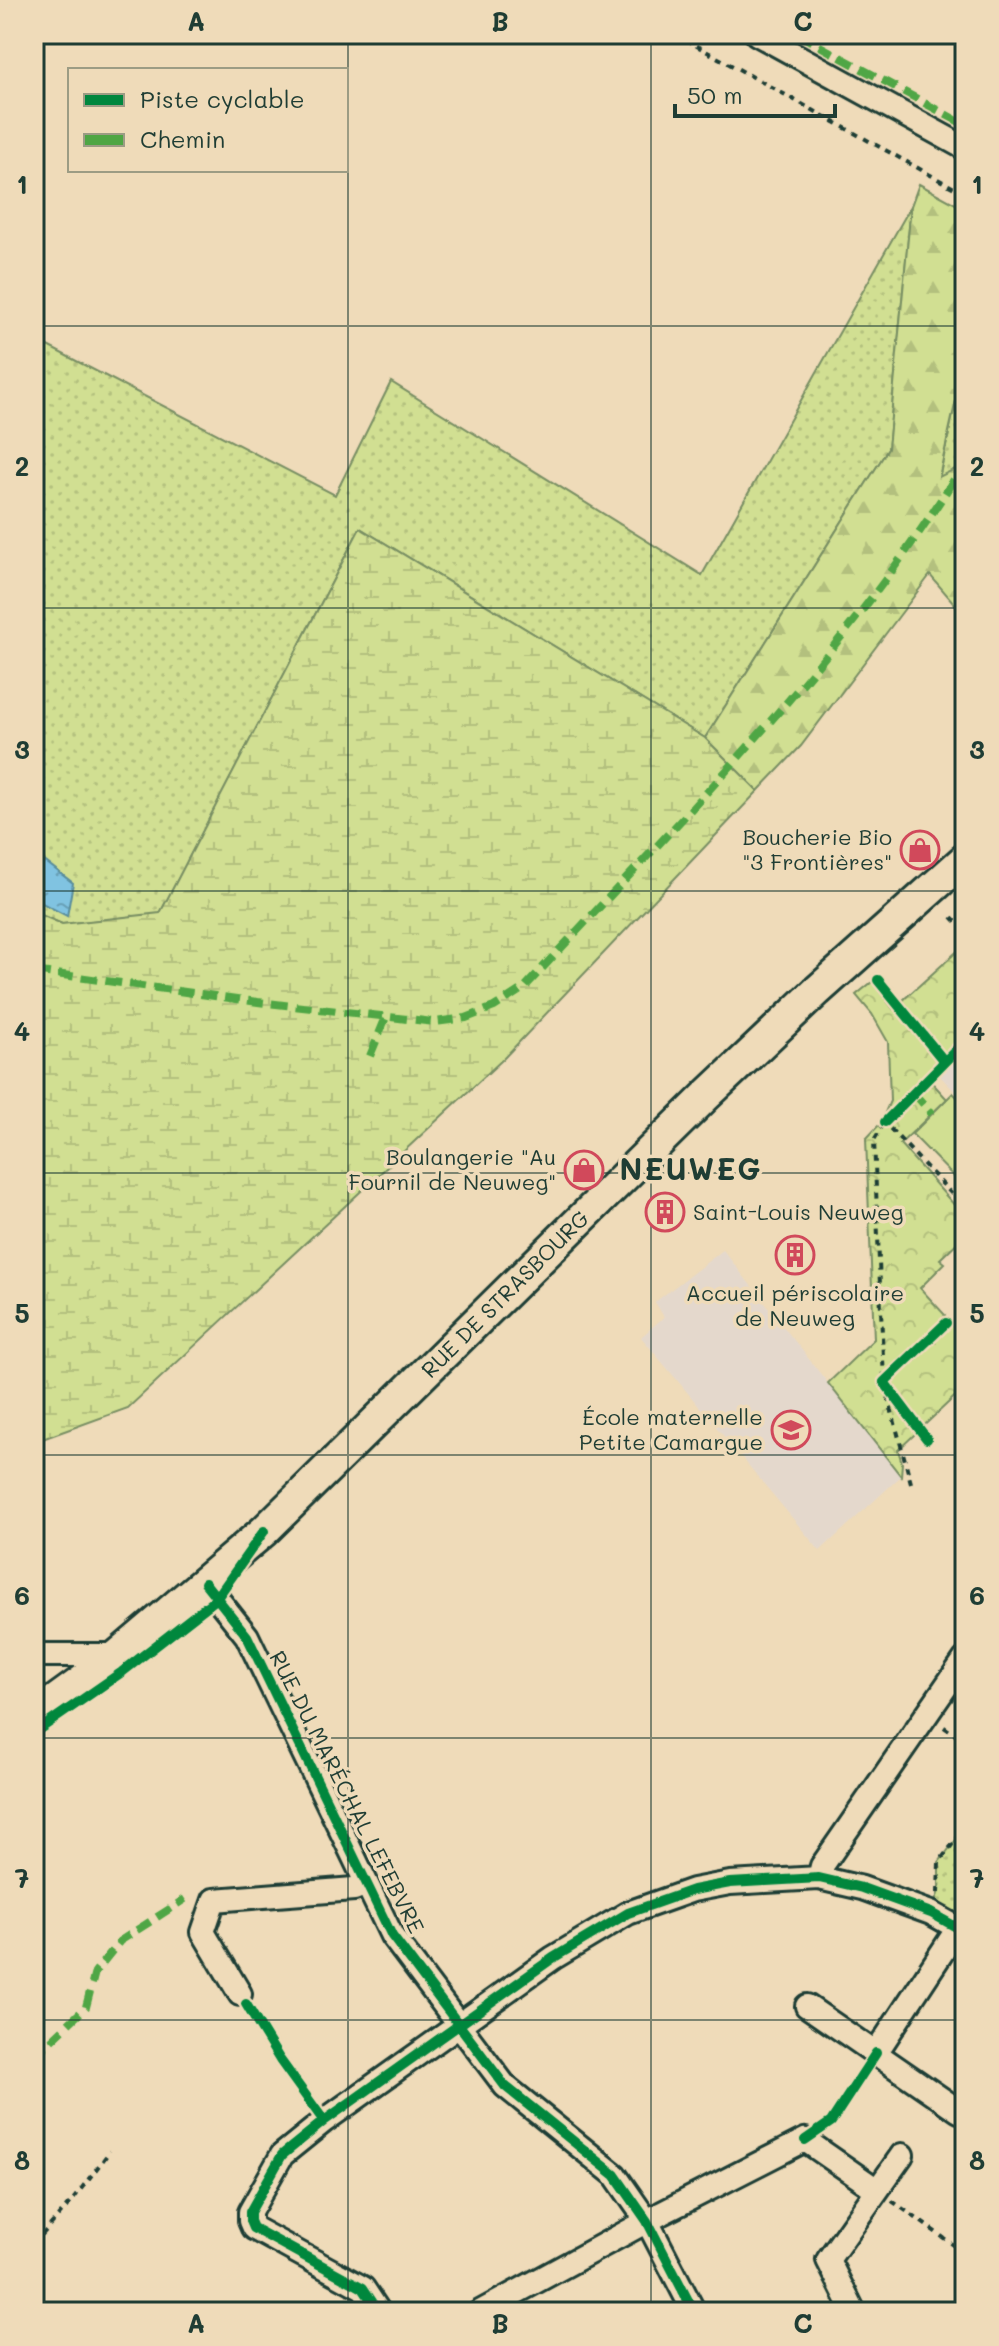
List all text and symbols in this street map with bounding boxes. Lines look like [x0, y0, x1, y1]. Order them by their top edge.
text: A [187, 4, 205, 38]
text: B [491, 4, 509, 38]
text: C [793, 4, 813, 38]
legend [68, 68, 348, 172]
scale bar [675, 68, 835, 118]
text: 50 m [687, 79, 743, 110]
text: Piste cyclable [140, 83, 305, 114]
text: Chemin [140, 123, 225, 154]
text: 1 [16, 167, 28, 201]
text: 1 [971, 167, 983, 201]
text: 2 [15, 449, 29, 483]
text: 2 [970, 449, 984, 483]
text: 3 [14, 732, 30, 766]
text: 3 [969, 732, 985, 766]
place label: Boucherie Bio "3 Frontières" [742, 822, 892, 876]
shop icon: Boucherie Bio "3 Frontières" [899, 829, 941, 871]
text: 4 [14, 1014, 30, 1048]
text: 4 [969, 1014, 985, 1048]
place label: Boulangerie "Au Fournil de Neuweg" [348, 1142, 556, 1196]
district label: NEUWEG [620, 1148, 762, 1188]
shop icon: Boulangerie "Au Fournil de Neuweg" [563, 1149, 605, 1191]
building icon: Saint-Louis Neuweg [644, 1191, 686, 1233]
place label: Saint-Louis Neuweg [693, 1197, 903, 1226]
street label: RUE DE STRASBOURG [415, 1204, 595, 1384]
building icon: Accueil périscolaire de Neuweg [774, 1234, 816, 1276]
place label: Accueil périscolaire de Neuweg [686, 1278, 904, 1332]
text: 5 [14, 1296, 30, 1330]
text: 5 [969, 1296, 985, 1330]
place label: École maternelle Petite Camargue [579, 1402, 763, 1456]
school or university icon: École maternelle Petite Camargue [770, 1409, 812, 1451]
text: 6 [14, 1578, 30, 1612]
text: 6 [969, 1578, 985, 1612]
street label: RUE DU MARÉCHAL LEFEBVRE [263, 1646, 432, 1938]
text: 7 [15, 1861, 29, 1895]
text: 7 [970, 1861, 984, 1895]
text: 8 [14, 2143, 30, 2177]
text: 8 [969, 2143, 985, 2177]
text: A [187, 2306, 205, 2340]
text: B [491, 2306, 509, 2340]
text: C [793, 2306, 813, 2340]

